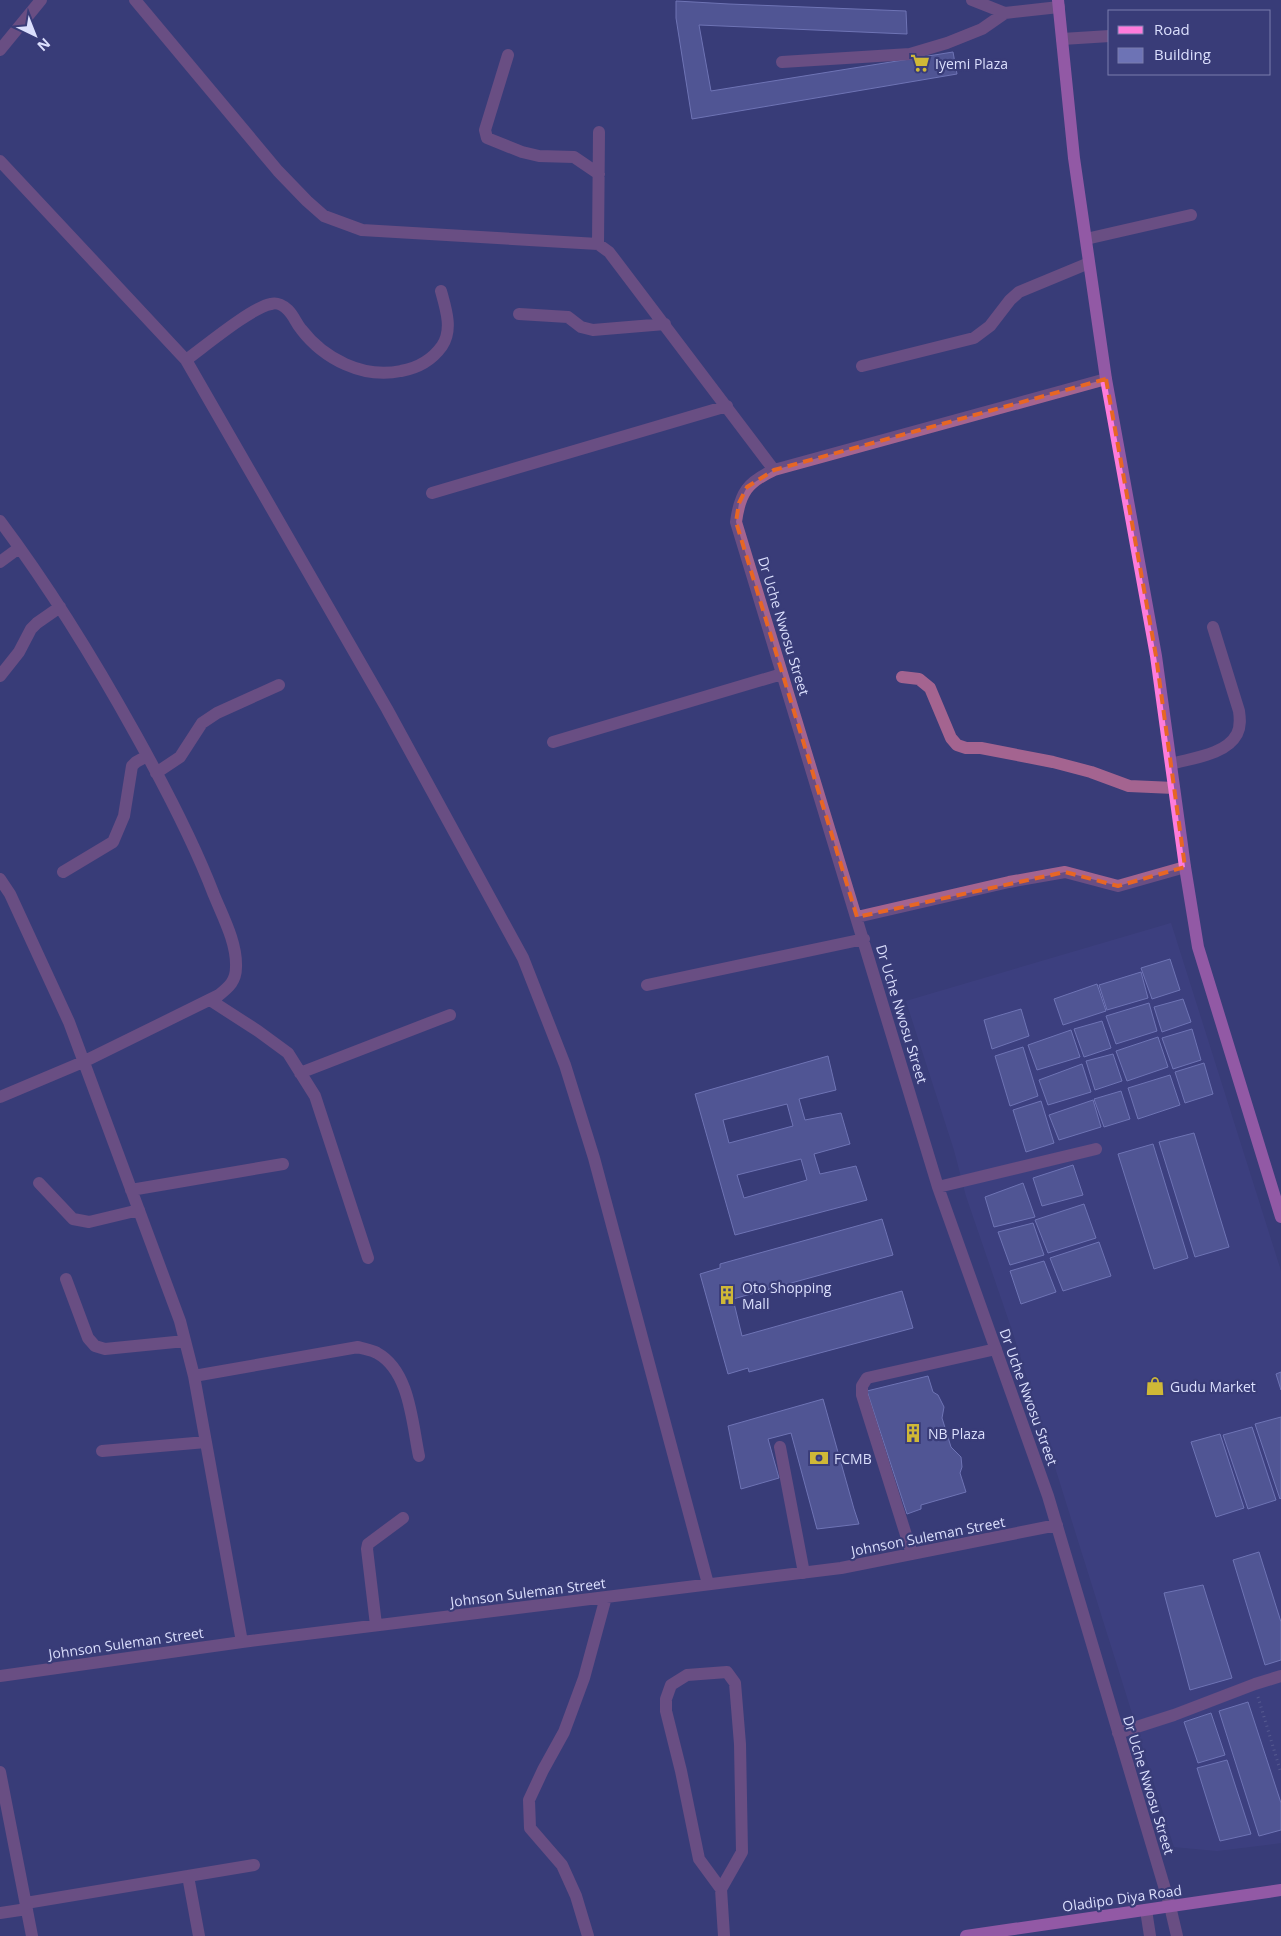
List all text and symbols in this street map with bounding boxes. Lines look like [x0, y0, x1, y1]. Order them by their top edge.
north arrow [10, 10, 60, 60]
legend [1108, 10, 1271, 75]
text: Road [1154, 19, 1190, 39]
text: N [34, 34, 55, 56]
text: Building [1154, 44, 1211, 64]
supermarket icon: Iyemi Plaza [909, 52, 931, 74]
place label: Iyemi Plaza [935, 54, 1008, 73]
street label: Dr Uche Nwosu Street [754, 554, 814, 698]
street label: Dr Uche Nwosu Street [872, 942, 932, 1086]
place label: Oto Shopping Mall [742, 1278, 832, 1313]
building icon: Oto Shopping Mall [716, 1284, 738, 1306]
street label: Dr Uche Nwosu Street [995, 1326, 1063, 1468]
shop icon: Gudu Market [1144, 1375, 1166, 1397]
place label: Gudu Market [1170, 1377, 1256, 1396]
building icon: NB Plaza [902, 1422, 924, 1444]
place label: NB Plaza [928, 1424, 985, 1443]
bank icon: FCMB [808, 1447, 830, 1469]
place label: FCMB [834, 1449, 872, 1468]
street label: Johnson Suleman Street [847, 1512, 1007, 1561]
street label: Johnson Suleman Street [447, 1573, 607, 1611]
street label: Johnson Suleman Street [45, 1623, 205, 1664]
street label: Dr Uche Nwosu Street [1119, 1713, 1179, 1857]
street label: Oladipo Diya Road [1061, 1880, 1183, 1916]

